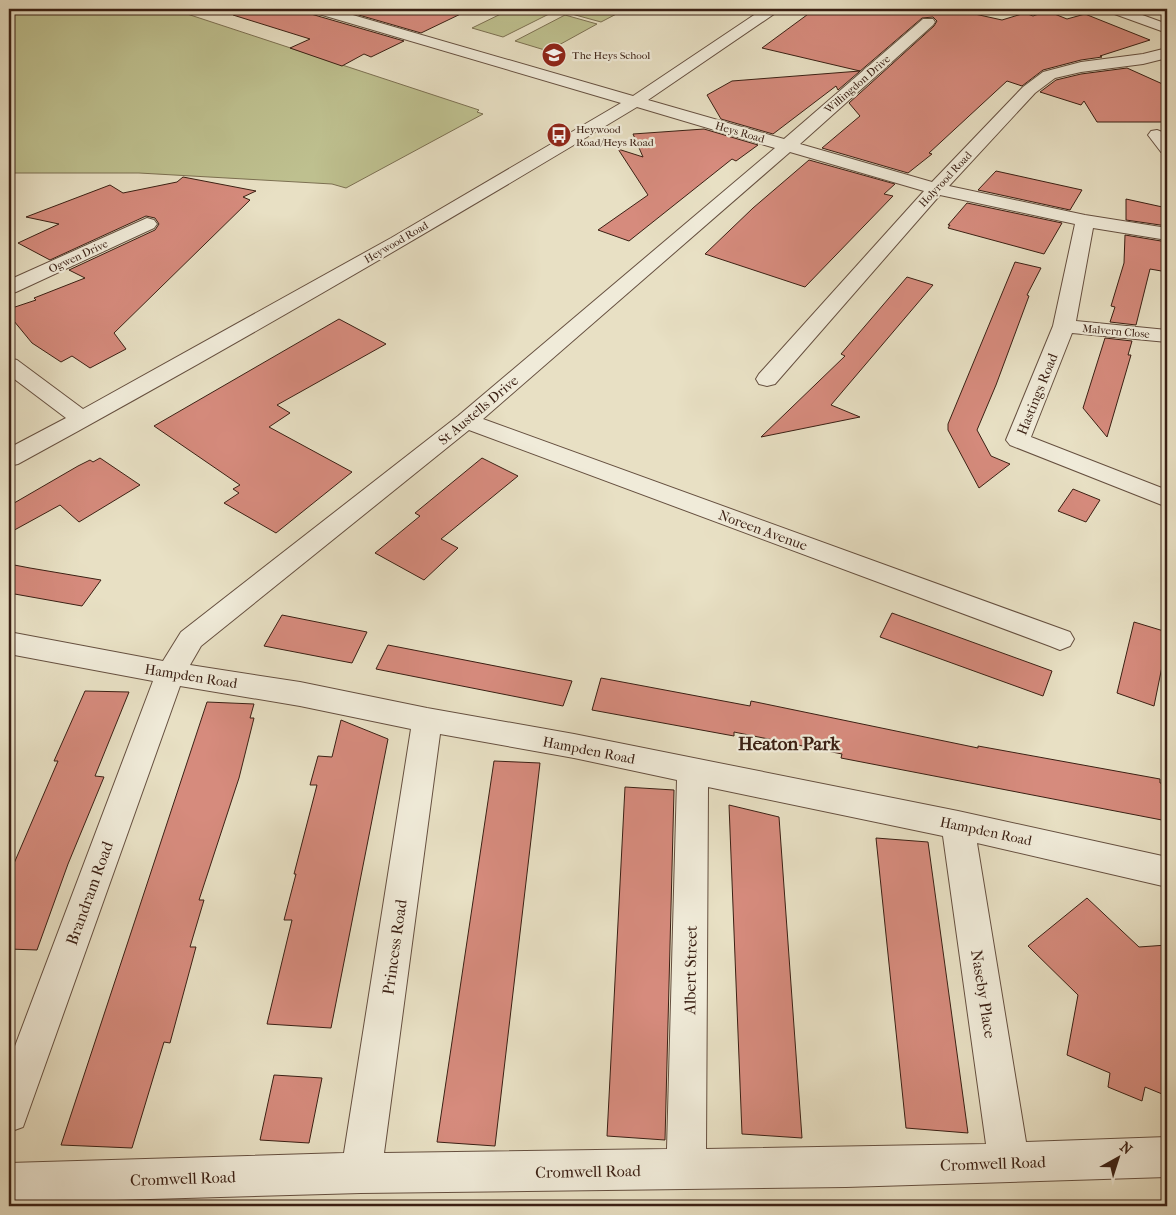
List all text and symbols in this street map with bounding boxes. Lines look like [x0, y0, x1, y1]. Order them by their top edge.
school or university icon: The Heys School [541, 42, 567, 68]
place label: The Heys School [572, 49, 650, 62]
street label: Willingdon Drive [821, 52, 893, 117]
street label: Heys Road [714, 119, 767, 146]
bus stop icon: Heywood Road/Heys Road [546, 122, 572, 148]
place label: Heywood Road/Heys Road [576, 123, 655, 149]
street label: Holyrood Road [916, 148, 975, 210]
street label: Heywood Road [362, 218, 431, 266]
street label: Ogwen Drive [47, 237, 110, 276]
street label: Malvern Close [1082, 322, 1151, 341]
street label: Hastings Road [1013, 350, 1062, 438]
street label: St Austells Drive [435, 372, 522, 449]
street label: Noreen Avenue [716, 507, 810, 554]
street label: Hampden Road [143, 661, 239, 692]
street label: Hampden Road [541, 733, 637, 768]
district label: Heaton Park [738, 733, 841, 755]
street label: Hampden Road [938, 813, 1034, 850]
street label: Brandram Road [62, 838, 117, 948]
street label: Princess Road [378, 898, 411, 996]
street label: Albert Street [680, 925, 701, 1016]
street label: Naseby Place [967, 948, 1000, 1040]
north arrow [1094, 1132, 1144, 1182]
text: N [1116, 1138, 1136, 1158]
street label: Cromwell Road [940, 1152, 1046, 1175]
street label: Cromwell Road [535, 1161, 641, 1182]
street label: Cromwell Road [130, 1167, 236, 1190]

